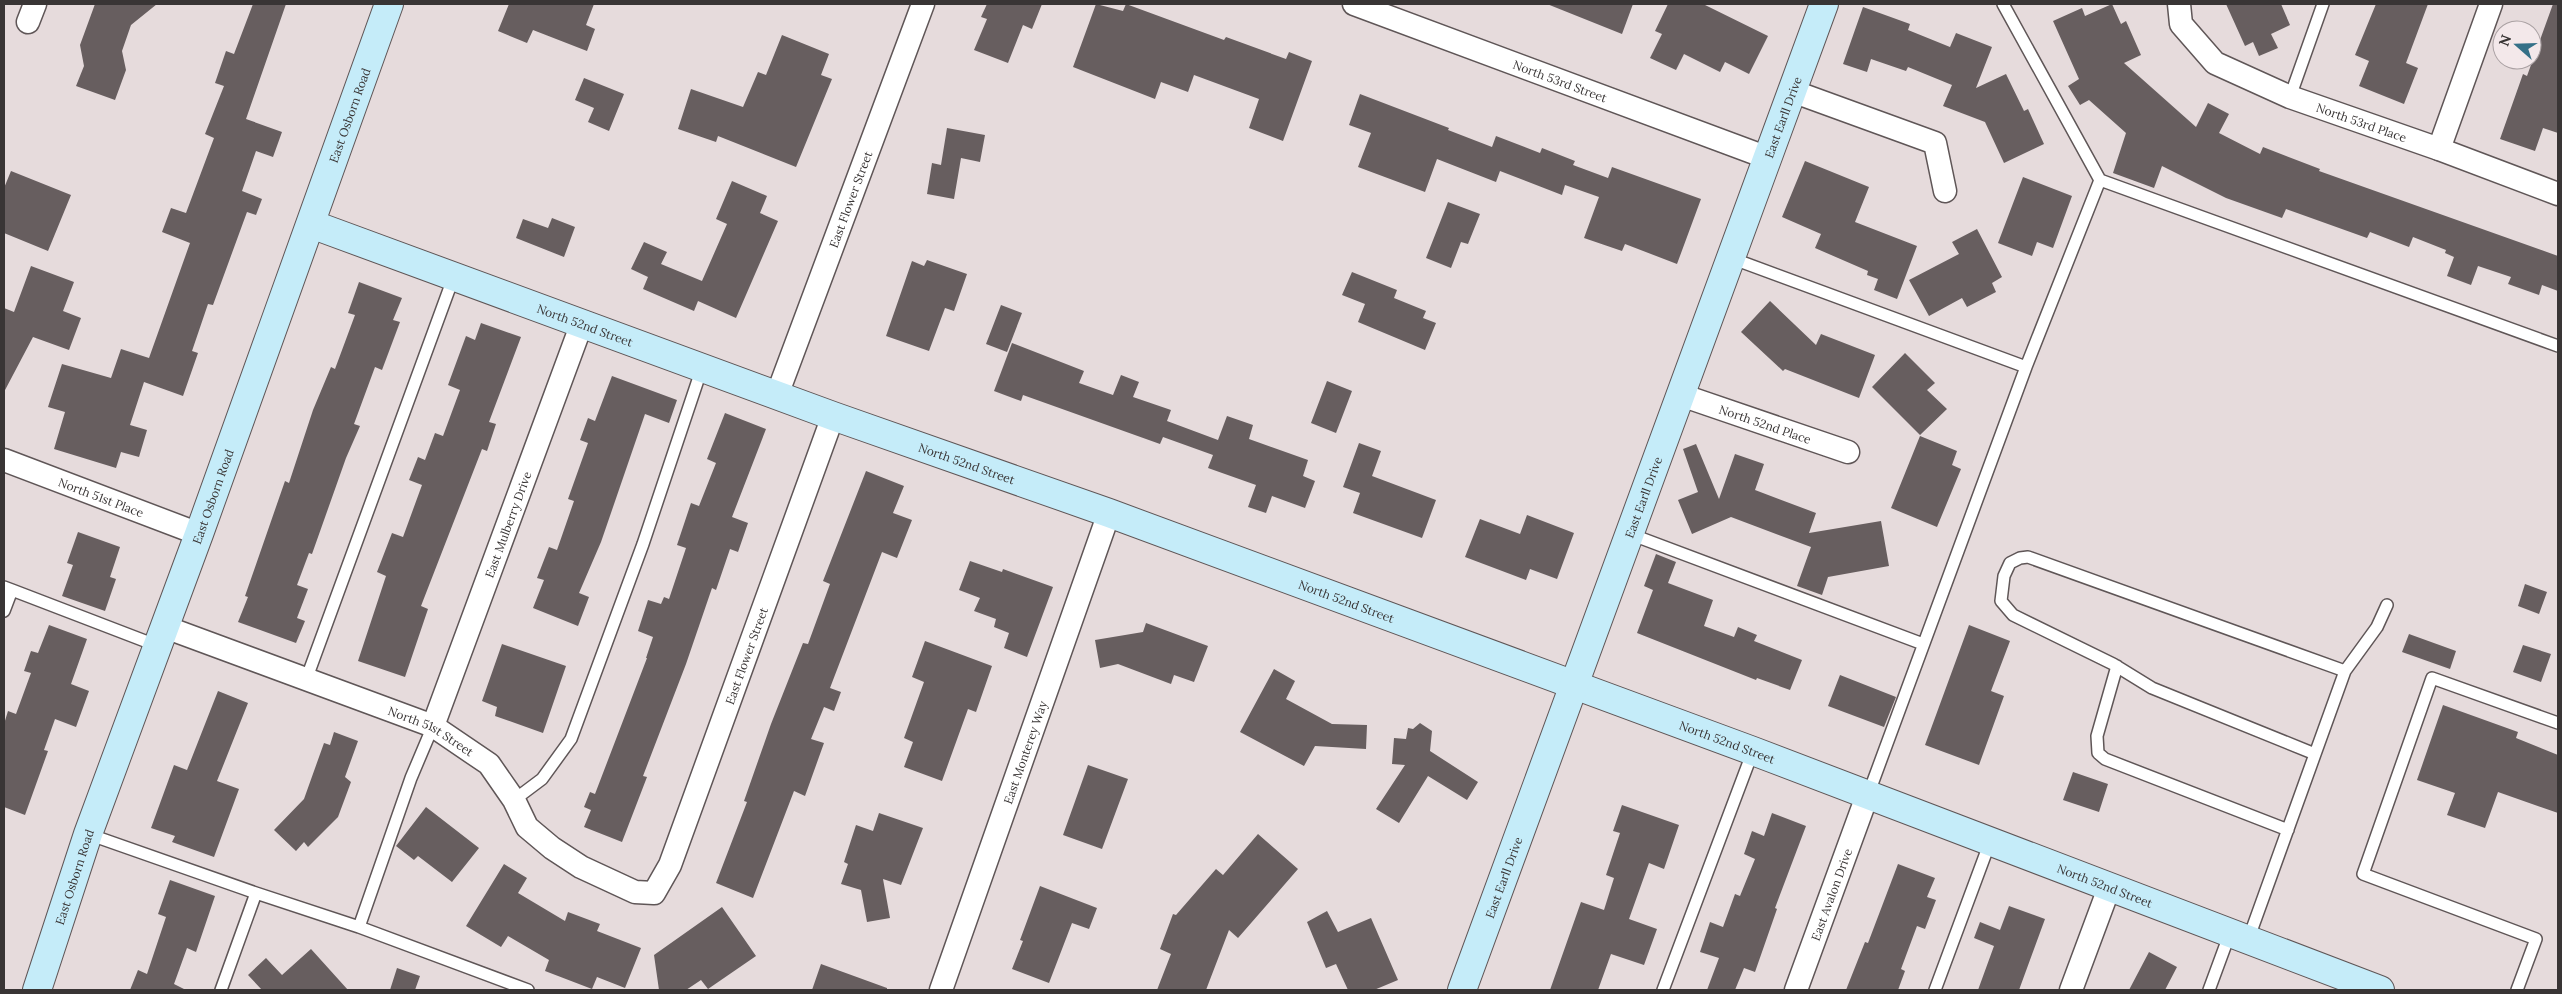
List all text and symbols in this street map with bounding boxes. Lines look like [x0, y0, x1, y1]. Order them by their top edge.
north arrow [2492, 20, 2542, 70]
text: N [2494, 32, 2515, 49]
street label: North 53rd Street [1511, 56, 1610, 105]
street label: East Osborn Road [325, 66, 373, 165]
street label: East Earll Drive [1761, 74, 1804, 160]
street label: North 53rd Place [2314, 99, 2409, 145]
street label: East Flower Street [825, 148, 875, 250]
street label: North 52nd Street [535, 300, 635, 349]
street label: North 52nd Place [1717, 401, 1814, 447]
street label: North 52nd Street [917, 439, 1017, 487]
street label: East Osborn Road [189, 447, 236, 546]
street label: East Earll Drive [1621, 454, 1665, 540]
street label: East Mulberry Drive [481, 469, 534, 580]
street label: North 51st Place [56, 474, 147, 520]
street label: North 52nd Street [1297, 576, 1397, 625]
street label: East Flower Street [722, 605, 771, 706]
street label: East Monterey Way [1000, 698, 1050, 806]
street label: North 51st Street [386, 703, 477, 759]
street label: North 52nd Street [1677, 717, 1778, 766]
street label: East Osborn Road [51, 827, 97, 927]
street label: East Earll Drive [1482, 834, 1525, 920]
street label: East Avalon Drive [1807, 845, 1855, 942]
street label: North 52nd Street [2055, 860, 2155, 910]

